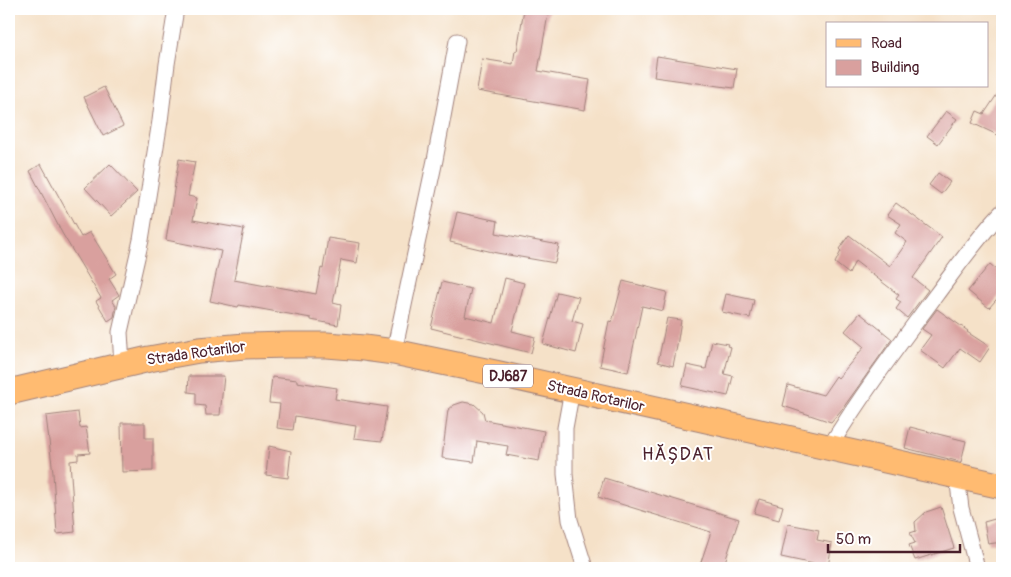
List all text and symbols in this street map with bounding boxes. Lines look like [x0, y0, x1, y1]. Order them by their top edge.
legend [826, 22, 988, 88]
text: Road [871, 34, 902, 53]
text: Building [871, 58, 919, 77]
street label: Strada Rotarilor [145, 337, 247, 370]
road number: DJ687 [483, 364, 533, 388]
street label: Strada Rotarilor [545, 376, 647, 417]
district label: HĂȘDAT [642, 443, 714, 466]
scale bar [828, 522, 961, 554]
text: 50 m [836, 530, 871, 549]

